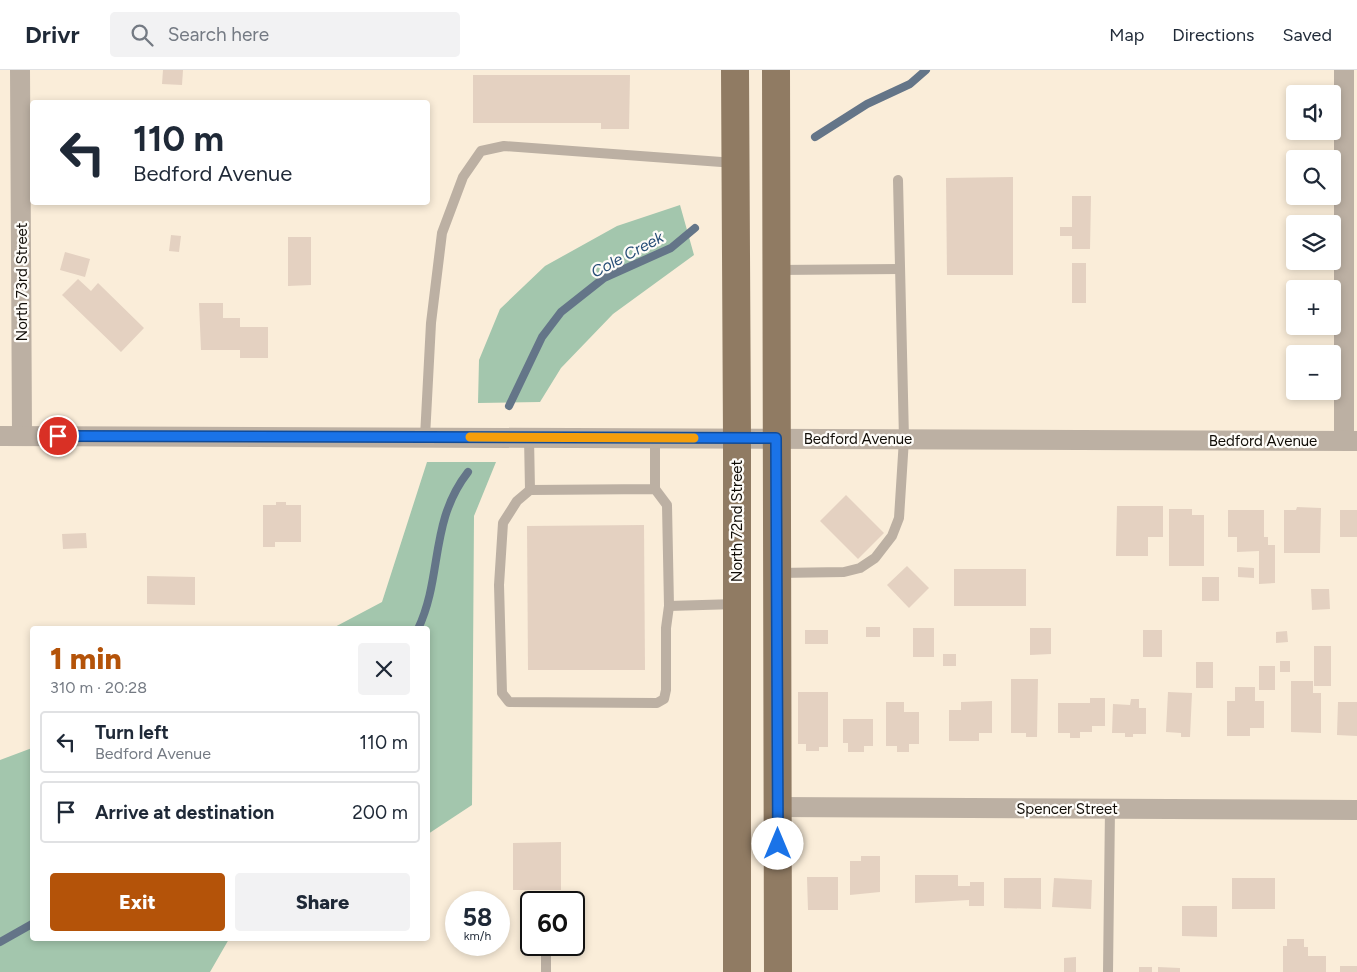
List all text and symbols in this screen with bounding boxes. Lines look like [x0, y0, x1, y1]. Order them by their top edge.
search box [110, 12, 460, 57]
text: Drivr [25, 20, 80, 49]
icon: search [128, 21, 156, 49]
text: Search here [168, 23, 269, 46]
text: Map [1109, 24, 1144, 46]
text: Directions [1172, 24, 1254, 46]
text: Saved [1282, 24, 1332, 46]
map controls [1286, 85, 1341, 400]
button: sound [1286, 85, 1341, 140]
text: 110 m [133, 118, 224, 160]
icon: left [50, 120, 115, 185]
button: search [1286, 150, 1341, 205]
text: Bedford Avenue [133, 160, 292, 187]
button: layers [1286, 215, 1341, 270]
street label: North 73rd Street [13, 222, 31, 341]
water label: Cole Creek [588, 227, 668, 281]
button: + [1286, 280, 1341, 335]
button: − [1286, 345, 1341, 400]
pin [37, 415, 79, 457]
icon: arrive [44, 422, 72, 450]
street label: Bedford Avenue [804, 430, 912, 448]
street label: Bedford Avenue [1209, 432, 1317, 450]
street label: North 72nd Street [728, 459, 746, 582]
text: 1 min [50, 640, 122, 677]
button: close [358, 643, 410, 695]
text: 310 m · 20:28 [50, 678, 147, 697]
text: Turn left [95, 721, 169, 744]
icon: left [52, 728, 80, 756]
text: 110 m [359, 731, 408, 754]
text: Bedford Avenue [95, 744, 211, 763]
icon: arrive [52, 798, 80, 826]
street label: Spencer Street [1016, 800, 1118, 818]
text: Arrive at destination [95, 801, 274, 824]
text: 200 m [352, 801, 408, 824]
position arrow [751, 817, 803, 869]
button: Exit [50, 873, 225, 931]
button: Share [235, 873, 410, 931]
speed limit sign: 60 [520, 891, 585, 956]
text: 58 [463, 902, 492, 932]
text: km/h [464, 929, 491, 943]

